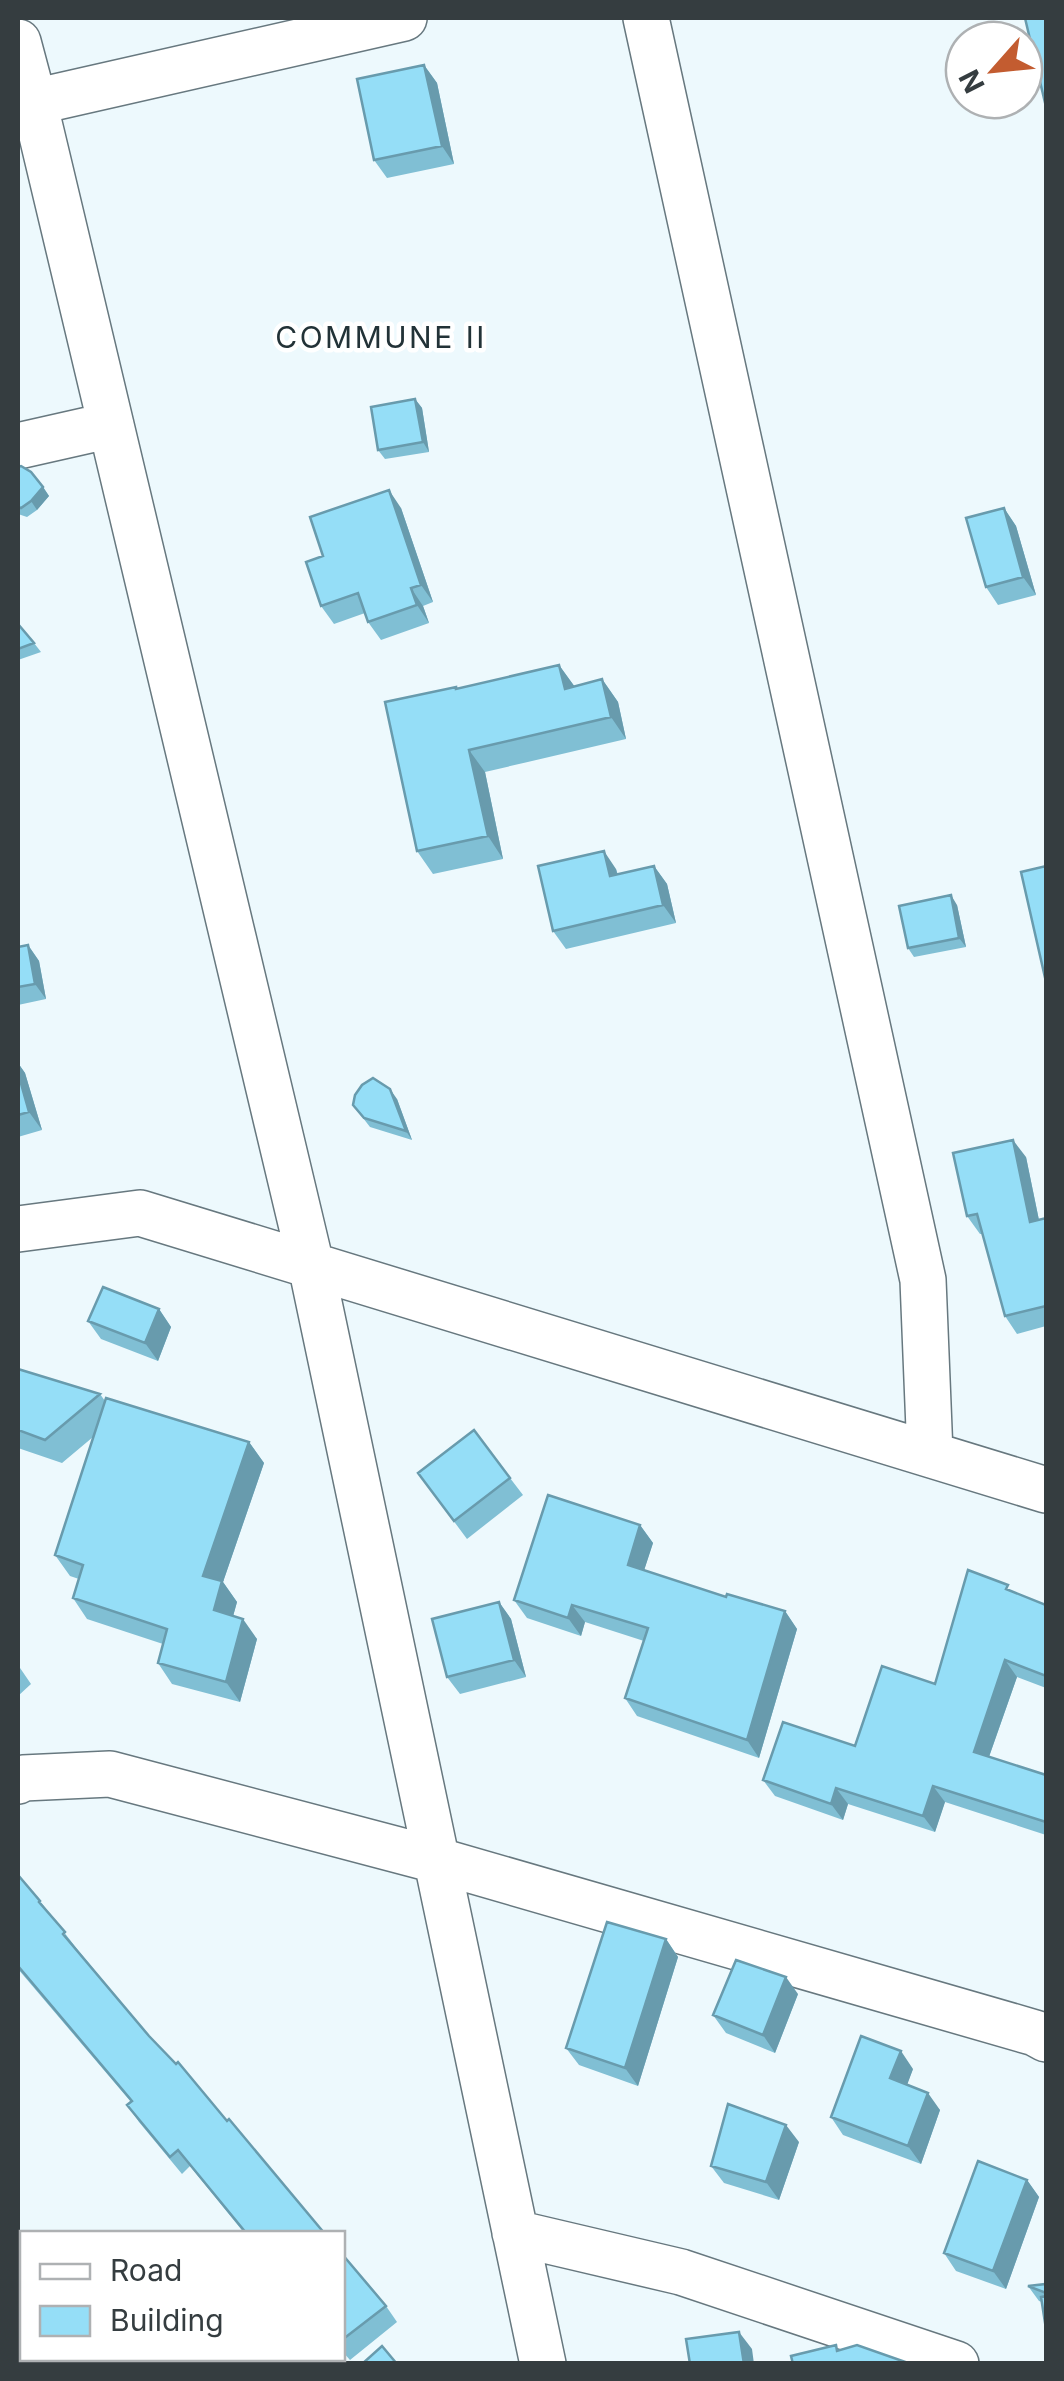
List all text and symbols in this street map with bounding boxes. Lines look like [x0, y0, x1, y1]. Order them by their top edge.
north arrow [944, 20, 1044, 120]
text: N [952, 64, 992, 99]
district label: COMMUNE II [275, 319, 487, 355]
legend [20, 2231, 345, 2361]
text: Road [110, 2252, 182, 2288]
text: Building [110, 2302, 224, 2338]

